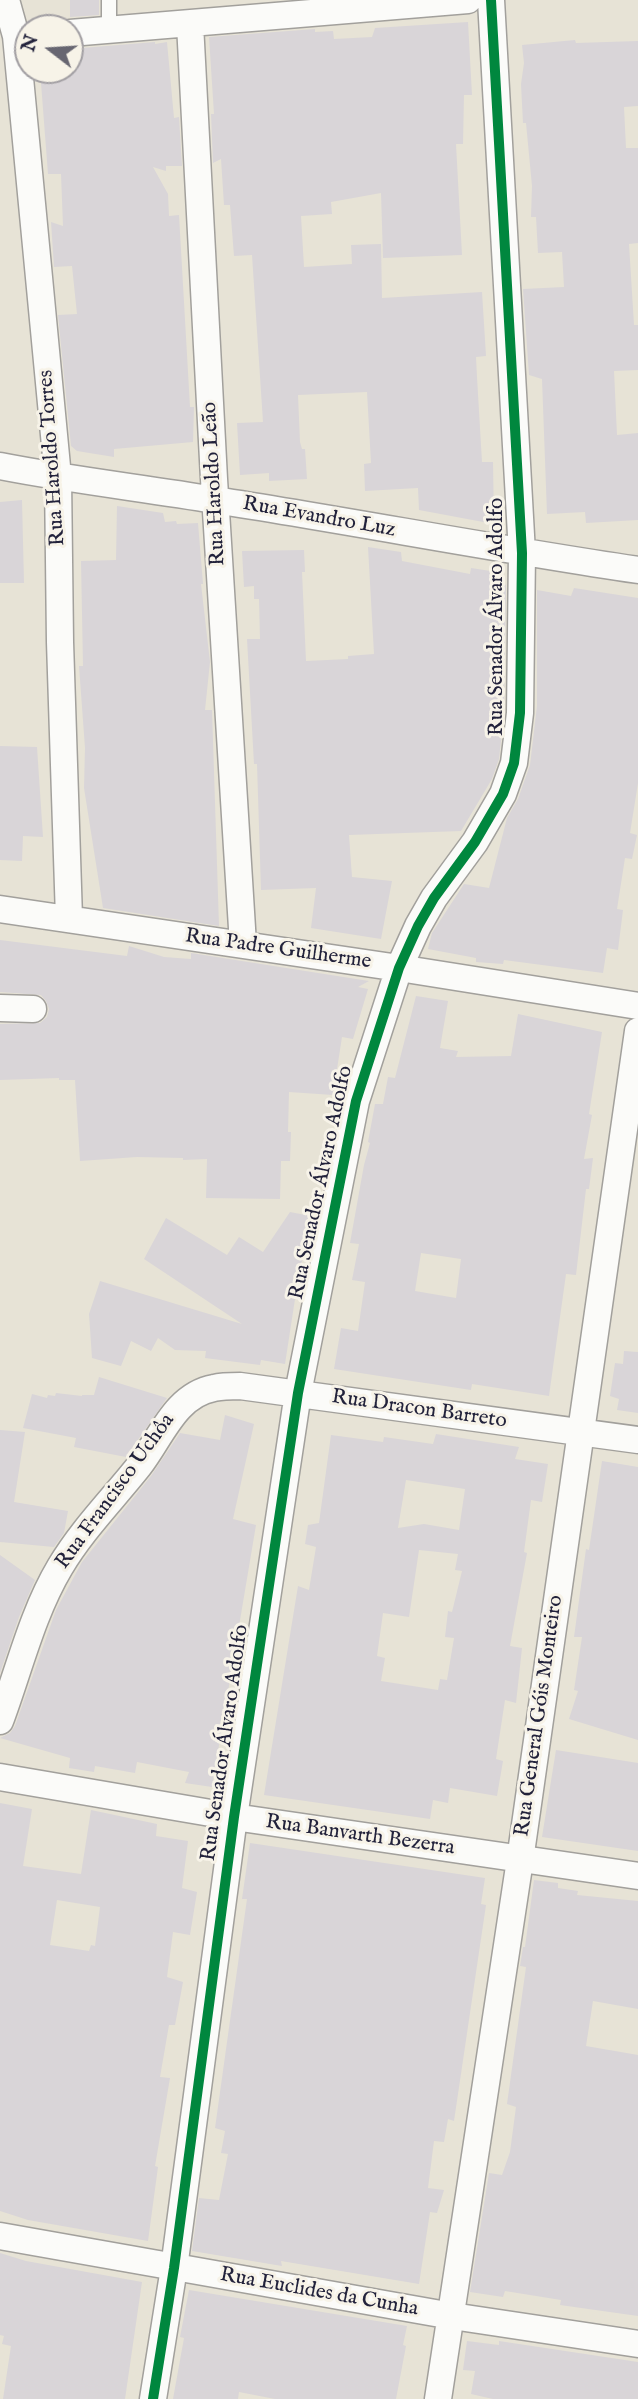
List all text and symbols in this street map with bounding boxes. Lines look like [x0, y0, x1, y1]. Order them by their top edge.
north arrow [14, 14, 84, 84]
text: N [17, 32, 45, 55]
street label: Rua Haroldo Torres [34, 369, 72, 547]
street label: Rua Haroldo Leão [198, 401, 232, 567]
street label: Rua Evandro Luz [241, 492, 397, 544]
street label: Rua Senador Álvaro Adolfo [485, 498, 511, 736]
street label: Rua Padre Guilherme [183, 924, 373, 976]
street label: Rua Senador Álvaro Adolfo [285, 1064, 359, 1302]
street label: Rua Dracon Barreto [330, 1385, 508, 1435]
street label: Rua Francisco Uchôa [51, 1409, 181, 1575]
street label: Rua General Góis Monteiro [511, 1594, 569, 1838]
street label: Rua Senador Álvaro Adolfo [197, 1623, 255, 1863]
street label: Rua Banvarth Bezerra [264, 1810, 456, 1862]
street label: Rua Euclides da Cunha [218, 2263, 420, 2323]

